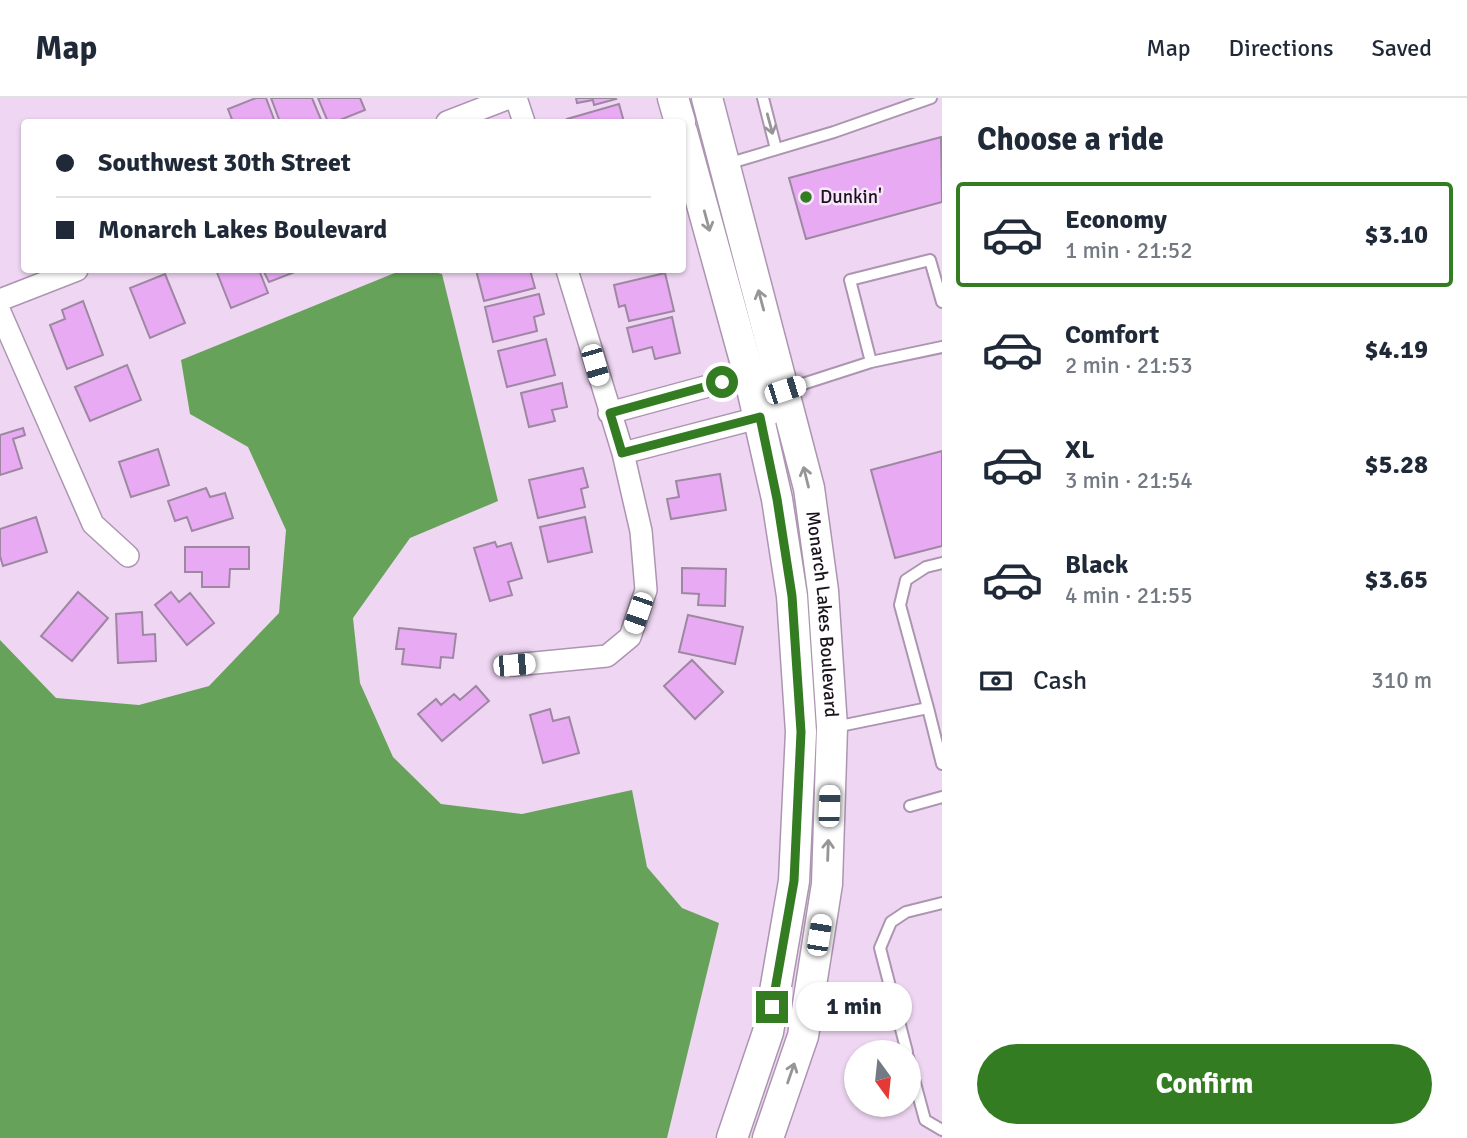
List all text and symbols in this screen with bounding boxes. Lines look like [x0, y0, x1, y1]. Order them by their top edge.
text: Map [35, 28, 97, 69]
text: Map [1146, 33, 1191, 63]
text: Directions [1229, 33, 1334, 63]
text: Saved [1372, 33, 1432, 63]
one-way arrow [764, 112, 777, 134]
text: Choose a ride [977, 120, 1164, 159]
text: Southwest 30th Street [98, 147, 351, 179]
place label: Dunkin' [820, 185, 882, 209]
marker: Dunkin' [798, 189, 814, 205]
icon: car [981, 203, 1044, 266]
text: Economy [1065, 204, 1167, 236]
one-way arrow [701, 210, 714, 232]
text: Monarch Lakes Boulevard [98, 214, 387, 246]
text: $3.10 [1364, 219, 1428, 251]
text: 1 min · 21:52 [1065, 236, 1193, 265]
one-way arrow [754, 290, 767, 312]
icon: car [981, 318, 1044, 381]
text: Comfort [1065, 319, 1159, 351]
text: $4.19 [1364, 334, 1428, 366]
car [580, 342, 611, 388]
text: 2 min · 21:53 [1065, 351, 1193, 380]
route start [706, 366, 738, 398]
car [762, 374, 809, 406]
icon: car [981, 433, 1044, 496]
text: XL [1065, 434, 1095, 466]
text: $5.28 [1364, 449, 1428, 481]
one-way arrow [799, 466, 812, 489]
text: 3 min · 21:54 [1065, 466, 1193, 495]
street label: Monarch Lakes Boulevard [800, 509, 843, 718]
icon: car [981, 548, 1044, 611]
text: Black [1065, 549, 1128, 581]
text: $3.65 [1364, 564, 1428, 596]
text: 4 min · 21:55 [1065, 581, 1193, 610]
car [622, 590, 655, 636]
car [493, 653, 536, 677]
icon: cash [977, 662, 1015, 700]
text: Cash [1033, 665, 1087, 697]
text: 310 m [1371, 666, 1432, 695]
car [818, 785, 841, 827]
one-way arrow [821, 839, 835, 862]
car [806, 913, 833, 957]
callout: 1 min [796, 982, 912, 1032]
route end [756, 991, 788, 1023]
text: 1 min [826, 992, 882, 1021]
north arrow [844, 1040, 920, 1116]
map controls [844, 1040, 921, 1117]
button: Confirm [977, 1044, 1432, 1124]
one-way arrow [786, 1063, 798, 1085]

